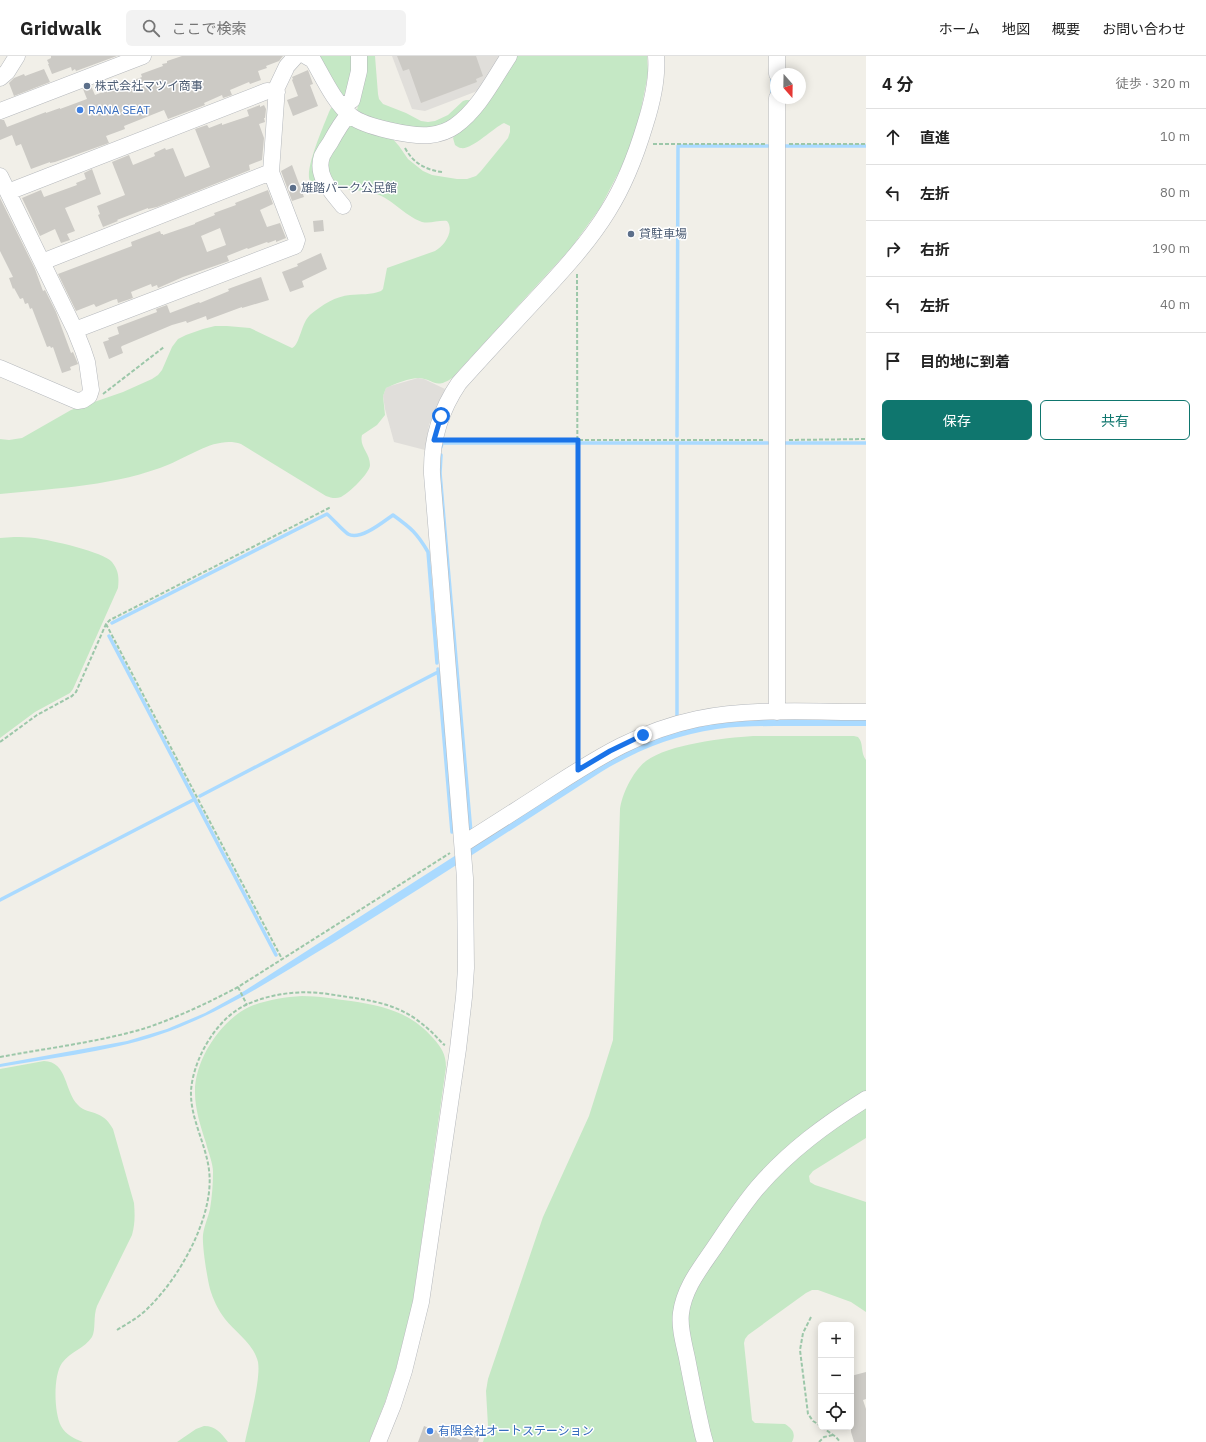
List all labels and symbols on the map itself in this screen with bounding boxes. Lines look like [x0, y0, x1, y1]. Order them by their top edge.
north arrow [770, 68, 806, 104]
place label: 株式会社マツイ商事 [95, 78, 203, 93]
marker: 株式会社マツイ商事 [82, 81, 92, 91]
place label: RANA SEAT [88, 102, 150, 117]
marker: RANA SEAT [75, 105, 85, 115]
place label: 雄踏パーク公民館 [301, 180, 397, 195]
marker: 雄踏パーク公民館 [288, 183, 298, 193]
place label: 貸駐車場 [639, 226, 687, 241]
marker: 貸駐車場 [626, 229, 636, 239]
route start [432, 407, 450, 425]
route end [634, 726, 652, 744]
place label: 有限会社オートステーション [438, 1423, 594, 1438]
marker: 有限会社オートステーション [425, 1426, 435, 1436]

